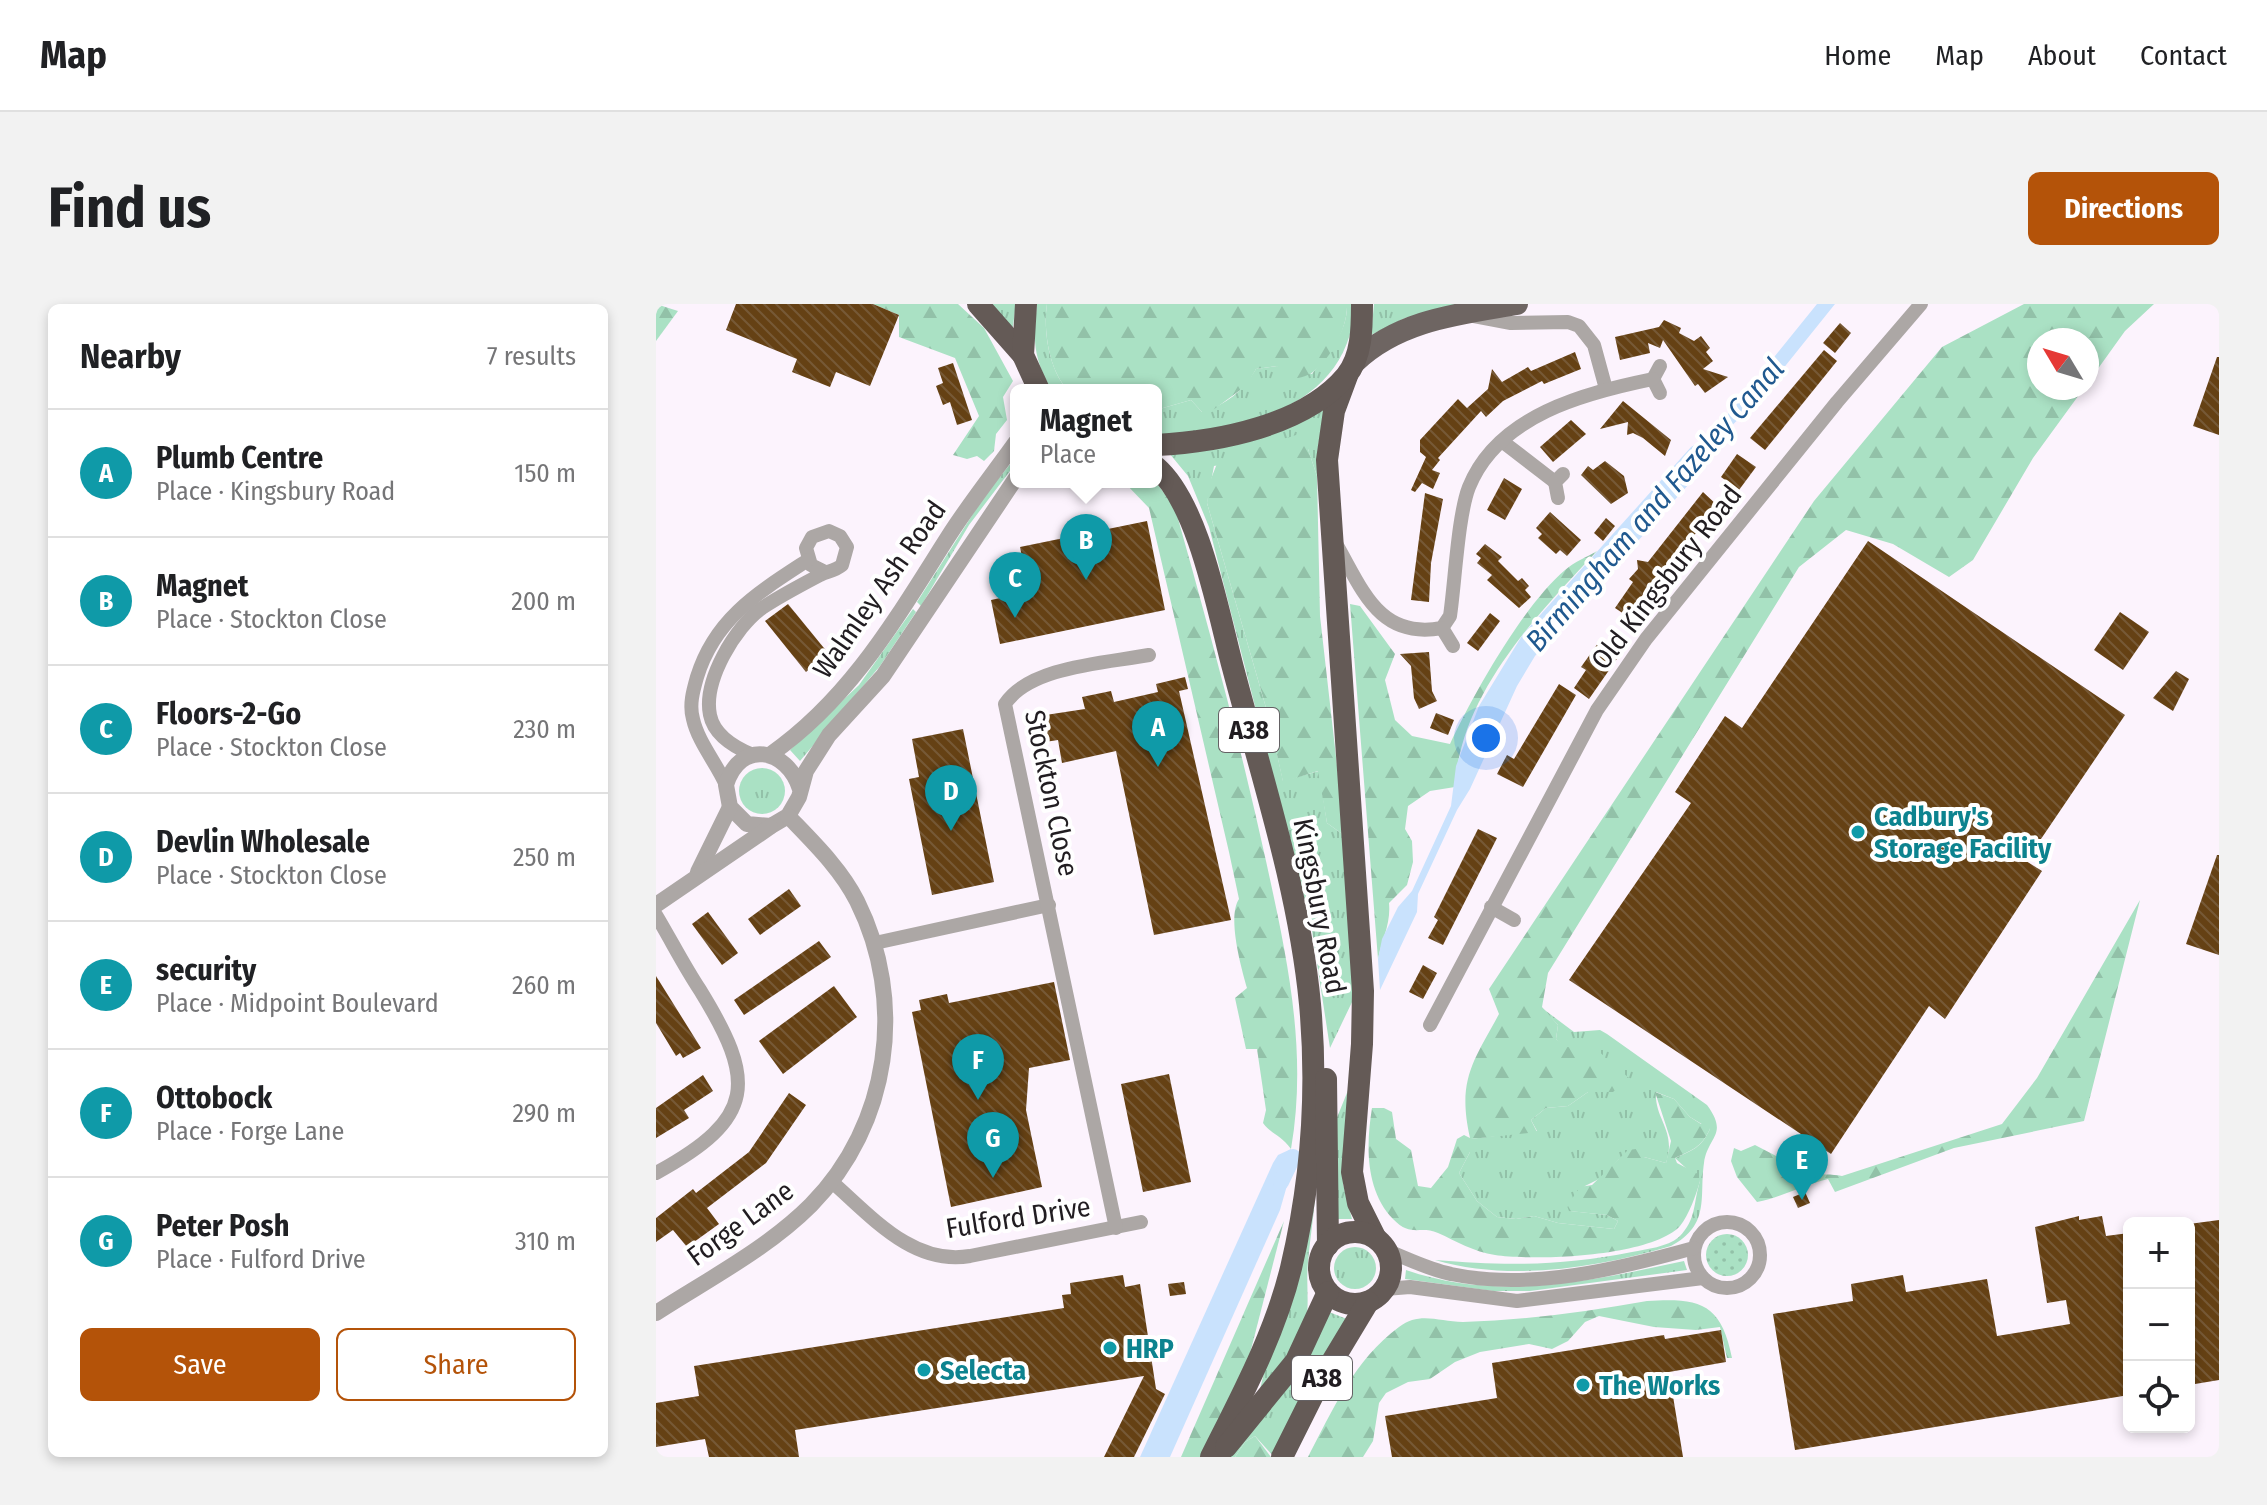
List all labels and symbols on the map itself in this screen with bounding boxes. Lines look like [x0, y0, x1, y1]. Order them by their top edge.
north arrow [2027, 328, 2099, 400]
water label: Birmingham and Fazeley Canal [1518, 351, 1792, 659]
street label: Old Kingsbury Road [1584, 479, 1748, 676]
street label: Walmley Ash Road [806, 494, 953, 684]
pin: B [1060, 514, 1112, 580]
pin: C [989, 552, 1041, 618]
pin: A [1132, 701, 1184, 767]
street label: Stockton Close [1018, 707, 1085, 879]
road number: A38 [1219, 708, 1279, 752]
your location [1466, 718, 1506, 758]
pin: D [925, 765, 977, 831]
place label: Cadbury's Storage Facility [1874, 800, 2052, 865]
street label: Kingsbury Road [1286, 816, 1353, 997]
marker: Cadbury's Storage Facility [1849, 823, 1867, 841]
pin: F [952, 1034, 1004, 1100]
pin: G [967, 1112, 1019, 1178]
pin: E [1776, 1134, 1828, 1200]
street label: Forge Lane [681, 1174, 800, 1273]
street label: Fulford Drive [943, 1190, 1093, 1245]
place label: HRP [1126, 1332, 1174, 1365]
marker: HRP [1101, 1339, 1119, 1357]
place label: Selecta [940, 1354, 1026, 1387]
road number: A38 [1292, 1356, 1352, 1400]
marker: Selecta [915, 1361, 933, 1379]
place label: The Works [1599, 1369, 1720, 1402]
marker: The Works [1574, 1376, 1592, 1394]

